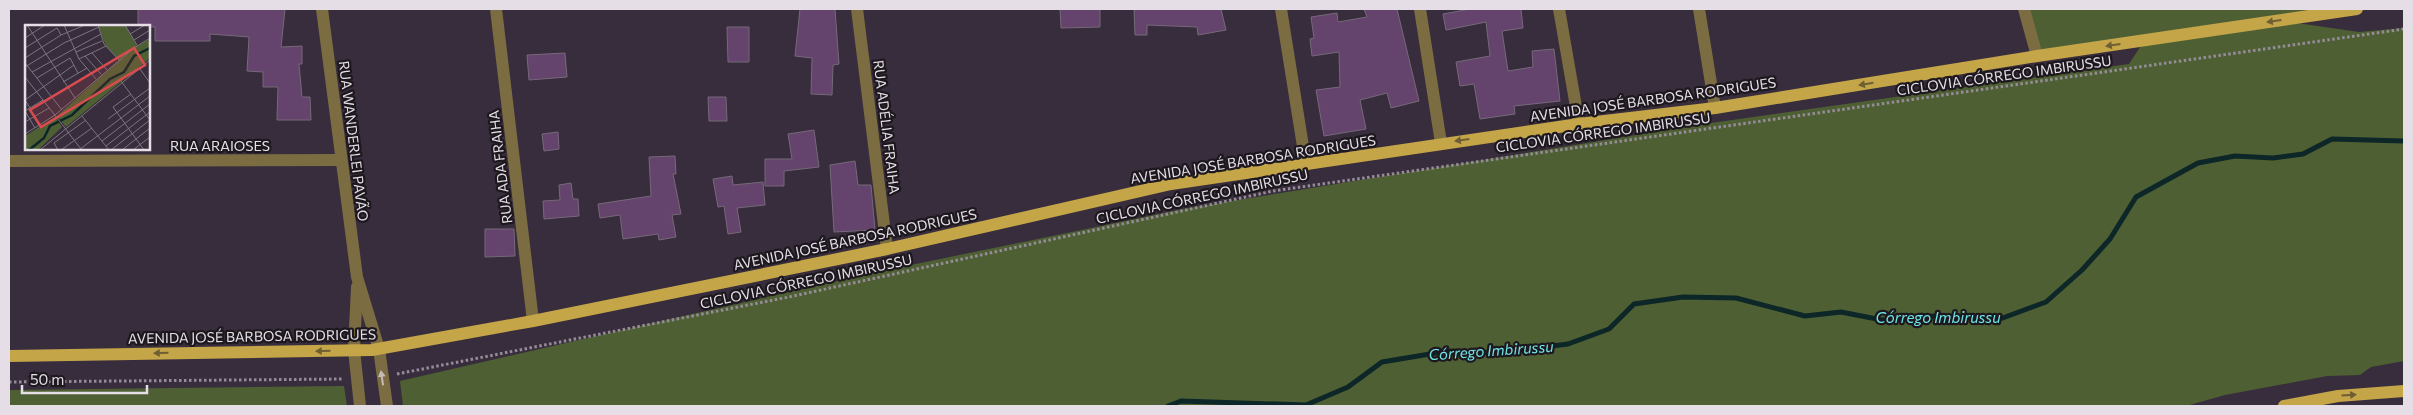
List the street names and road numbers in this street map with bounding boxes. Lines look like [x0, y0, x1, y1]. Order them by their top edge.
street label: CICLOVIA CÓRREGO IMBIRUSSU [1896, 52, 2112, 98]
street label: RUA ADÉLIA FRAIHA [870, 59, 904, 195]
street label: RUA WANDERLEI PAVÃO [336, 60, 372, 222]
street label: AVENIDA JOSÉ BARBOSA RODRIGUES [1529, 73, 1777, 125]
street label: RUA ADA FRAIHA [485, 109, 515, 225]
street label: CICLOVIA CÓRREGO IMBIRUSSU [1495, 109, 1711, 155]
street label: AVENIDA JOSÉ BARBOSA RODRIGUES [1129, 131, 1377, 187]
street label: RUA ARAIOSES [170, 137, 270, 154]
street label: CICLOVIA CÓRREGO IMBIRUSSU [1094, 165, 1310, 227]
street label: AVENIDA JOSÉ BARBOSA RODRIGUES [732, 205, 978, 273]
street label: CICLOVIA CÓRREGO IMBIRUSSU [698, 250, 914, 312]
street label: AVENIDA JOSÉ BARBOSA RODRIGUES [128, 325, 376, 347]

